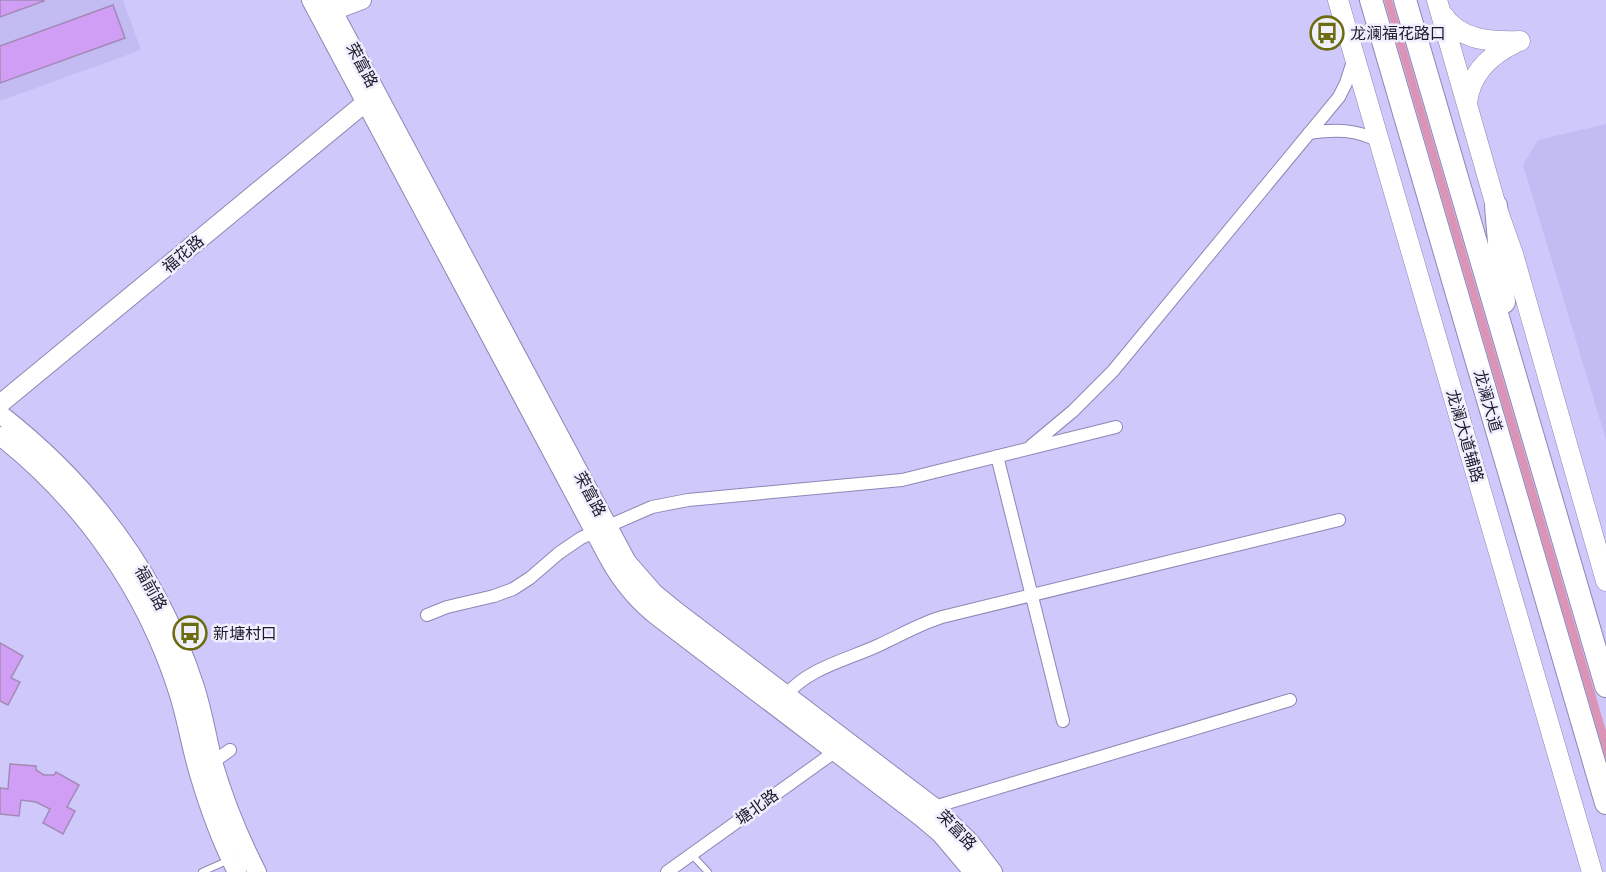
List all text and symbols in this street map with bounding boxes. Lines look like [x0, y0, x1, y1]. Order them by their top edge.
bus stop icon: 龙澜福花路口 [1309, 15, 1345, 51]
place label: 龙澜福花路口 [1350, 24, 1446, 43]
street label: 荣富路 [342, 39, 382, 91]
street label: 福花路 [159, 231, 207, 277]
street label: 龙澜大道 [1470, 368, 1506, 434]
street label: 龙澜大道辅路 [1443, 387, 1487, 485]
street label: 荣富路 [570, 468, 610, 520]
street label: 福前路 [131, 562, 171, 614]
bus stop icon: 新塘村口 [172, 615, 208, 651]
place label: 新塘村口 [213, 624, 277, 643]
street label: 塘北路 [732, 785, 782, 829]
street label: 荣富路 [933, 806, 981, 854]

